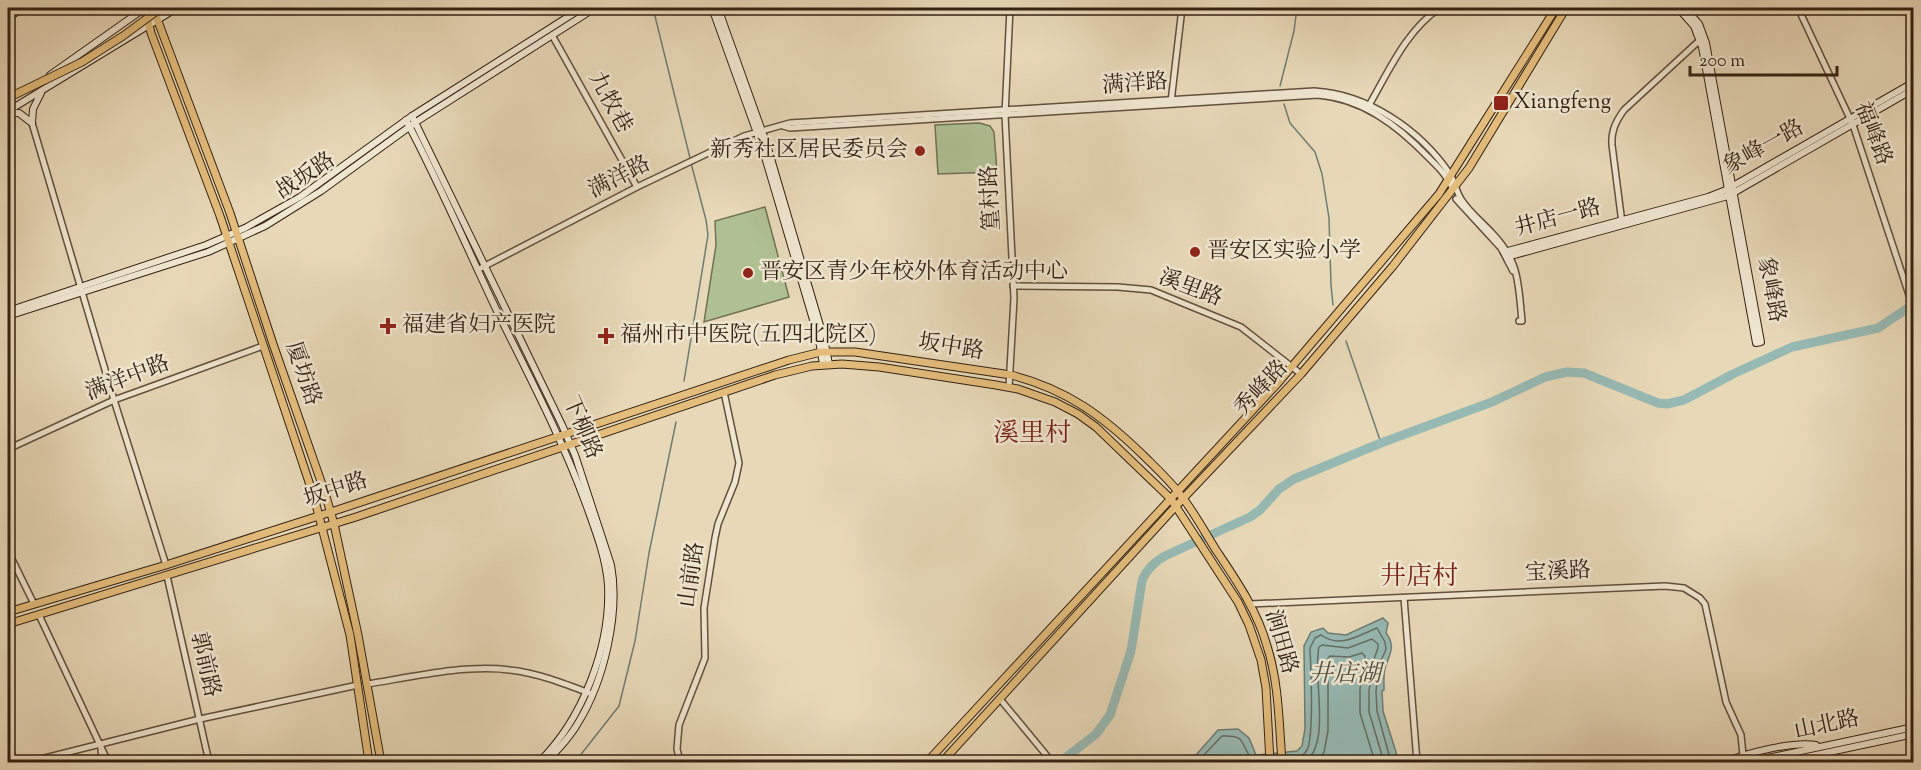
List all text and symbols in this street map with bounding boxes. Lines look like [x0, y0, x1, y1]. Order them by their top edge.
scale bar [1690, 39, 1837, 77]
text: 200 m [1699, 49, 1745, 75]
street label: 九牧巷 [579, 66, 639, 140]
street label: 满洋路 [1101, 67, 1169, 103]
place label: Xiangfeng [1514, 87, 1612, 119]
marker: Xiangfeng [1492, 94, 1510, 112]
street label: 福峰路 [1845, 97, 1899, 171]
street label: 象峰一路 [1718, 113, 1810, 183]
place label: 新秀社区居民委员会 [710, 135, 908, 167]
marker: 新秀社区居民委员会 [913, 144, 927, 158]
street label: 战坂路 [270, 145, 342, 209]
street label: 满洋路 [583, 149, 657, 207]
street label: 篁村路 [974, 164, 1010, 232]
street label: 井店一路 [1511, 192, 1605, 246]
place label: 晋安区实验小学 [1207, 236, 1361, 268]
marker: 晋安区实验小学 [1188, 245, 1202, 259]
street label: 象峰路 [1748, 255, 1792, 325]
place label: 晋安区青少年校外体育活动中心 [760, 257, 1068, 289]
street label: 溪里路 [1153, 262, 1227, 316]
marker: 晋安区青少年校外体育活动中心 [741, 266, 755, 280]
place label: 福建省妇产医院 [402, 310, 556, 342]
marker: 福建省妇产医院 [379, 317, 397, 335]
place label: 福州市中医院(五四北院区) [620, 320, 876, 352]
marker: 福州市中医院(五四北院区) [597, 327, 615, 345]
street label: 坂中路 [916, 327, 986, 369]
street label: 厦坊路 [276, 338, 328, 410]
street label: 满洋中路 [81, 348, 175, 410]
street label: 秀峰路 [1228, 354, 1296, 424]
street label: 下柳路 [553, 391, 609, 465]
district label: 溪里村 [993, 416, 1071, 453]
street label: 坂中路 [300, 466, 372, 516]
street label: 山前路 [673, 540, 713, 610]
street label: 宝溪路 [1524, 555, 1592, 591]
district label: 井店村 [1380, 559, 1458, 596]
street label: 涧田路 [1256, 606, 1304, 678]
street label: 郭前路 [181, 629, 227, 701]
water label: 井店湖 [1309, 658, 1385, 692]
street label: 山北路 [1791, 703, 1863, 749]

